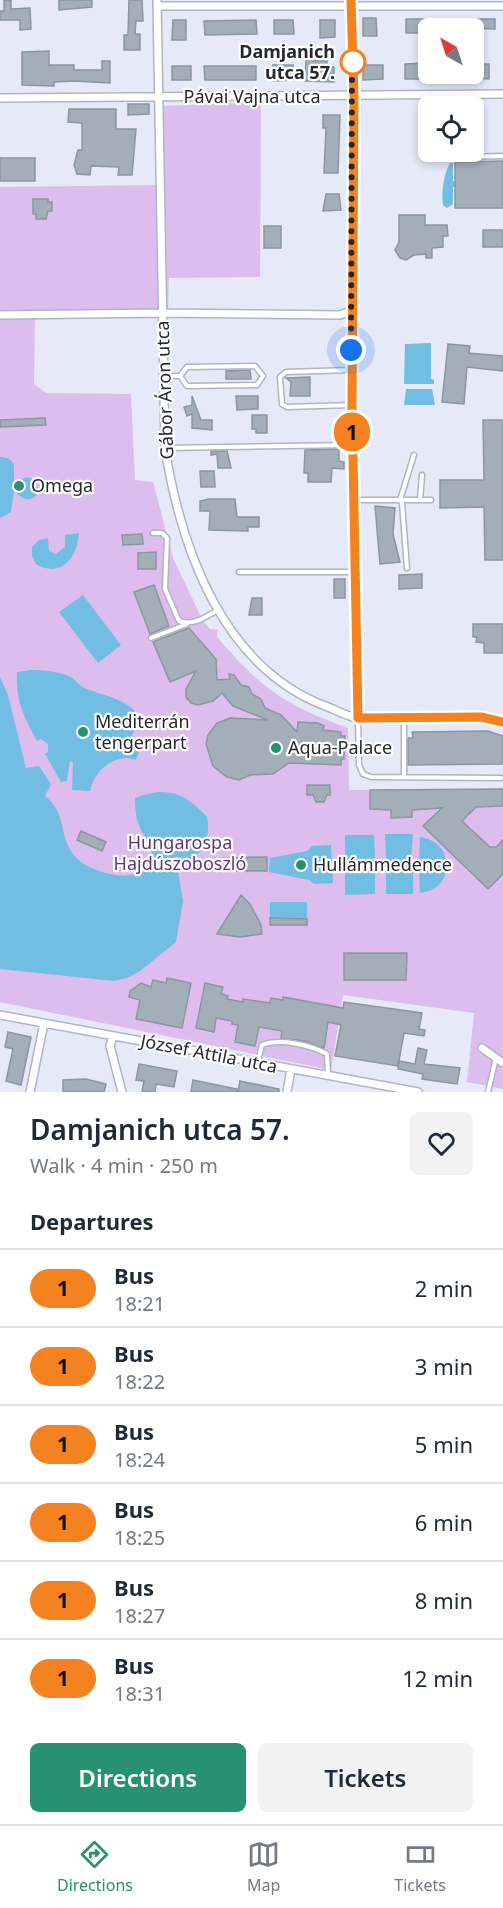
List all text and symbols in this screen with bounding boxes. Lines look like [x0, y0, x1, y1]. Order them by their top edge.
north arrow [418, 18, 484, 84]
map controls [418, 18, 484, 162]
place label: Damjanich utca 57. [239, 39, 335, 84]
marker: Damjanich utca 57. [340, 49, 366, 75]
street label: Pávai Vajna utca [184, 84, 321, 108]
button: locate [418, 96, 484, 162]
street label: Gábor Áron utca [150, 320, 178, 460]
your location [336, 335, 366, 365]
line badge: 1 [332, 412, 372, 452]
text: 1 [346, 418, 358, 446]
place label: Omega [31, 473, 93, 497]
marker: Omega [12, 479, 26, 493]
place label: Mediterrán tengerpart [95, 709, 190, 754]
marker: Mediterrán tengerpart [76, 725, 90, 739]
place label: Aqua-Palace [288, 735, 392, 759]
marker: Aqua-Palace [269, 741, 283, 755]
park label: Hungarospa Hajdúszoboszló [114, 830, 246, 875]
place label: Hullámmedence [313, 852, 452, 876]
marker: Hullámmedence [294, 858, 308, 872]
street label: József Attila utca [137, 1028, 280, 1078]
text: Damjanich utca 57. [30, 1110, 290, 1148]
button: heart [410, 1112, 473, 1175]
text: Walk · 4 min · 250 m [30, 1152, 218, 1179]
text: Departures [30, 1206, 154, 1236]
text: Bus [114, 1260, 154, 1290]
text: 2 min [415, 1273, 473, 1303]
text: 1 [57, 1274, 69, 1302]
text: 18:21 [114, 1290, 165, 1317]
text: Bus [114, 1338, 154, 1368]
text: 3 min [415, 1351, 473, 1381]
text: 1 [57, 1352, 69, 1380]
text: 18:22 [114, 1368, 165, 1395]
text: Bus [114, 1416, 154, 1446]
text: 5 min [415, 1429, 473, 1459]
text: 1 [57, 1430, 69, 1458]
text: 18:24 [114, 1446, 165, 1473]
text: Bus [114, 1494, 154, 1524]
text: 6 min [415, 1507, 473, 1537]
text: 1 [57, 1508, 69, 1536]
text: 18:25 [114, 1524, 165, 1551]
text: Bus [114, 1572, 154, 1602]
text: 8 min [415, 1585, 473, 1615]
text: 1 [57, 1586, 69, 1614]
text: 18:27 [114, 1602, 165, 1629]
text: Bus [114, 1650, 154, 1680]
text: 12 min [402, 1663, 473, 1693]
text: 1 [57, 1664, 69, 1692]
text: 18:31 [114, 1680, 165, 1707]
button: Directions [30, 1743, 246, 1812]
button: Tickets [258, 1743, 473, 1812]
tab: Directions [57, 1838, 133, 1896]
tab: Map [247, 1838, 280, 1896]
tab: Tickets [394, 1838, 446, 1896]

